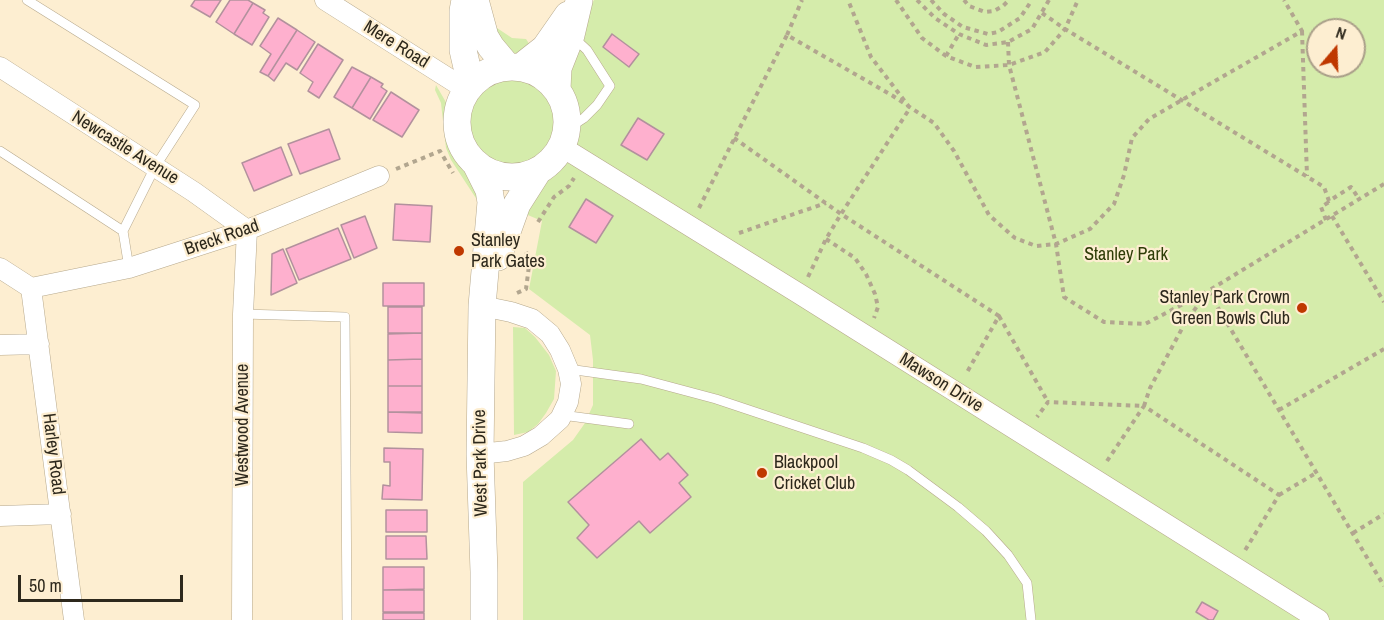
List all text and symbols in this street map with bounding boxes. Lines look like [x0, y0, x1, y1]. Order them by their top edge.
street label: Mere Road [359, 16, 433, 74]
north arrow [1306, 18, 1366, 78]
text: N [1333, 21, 1349, 45]
street label: Newcastle Avenue [68, 107, 182, 189]
street label: Breck Road [182, 215, 262, 261]
place label: Stanley Park Gates [471, 230, 545, 272]
marker: Stanley Park Gates [452, 244, 466, 258]
park label: Stanley Park [1084, 244, 1168, 266]
place label: Stanley Park Crown Green Bowls Club [1160, 287, 1290, 330]
marker: Stanley Park Crown Green Bowls Club [1295, 301, 1309, 315]
street label: Mawson Drive [895, 349, 987, 417]
street label: Westwood Avenue [232, 364, 254, 486]
street label: West Park Drive [469, 409, 493, 517]
street label: Harley Road [37, 412, 69, 496]
place label: Blackpool Cricket Club [774, 452, 855, 494]
marker: Blackpool Cricket Club [755, 466, 769, 480]
scale bar [21, 563, 186, 601]
text: 50 m [29, 573, 62, 598]

